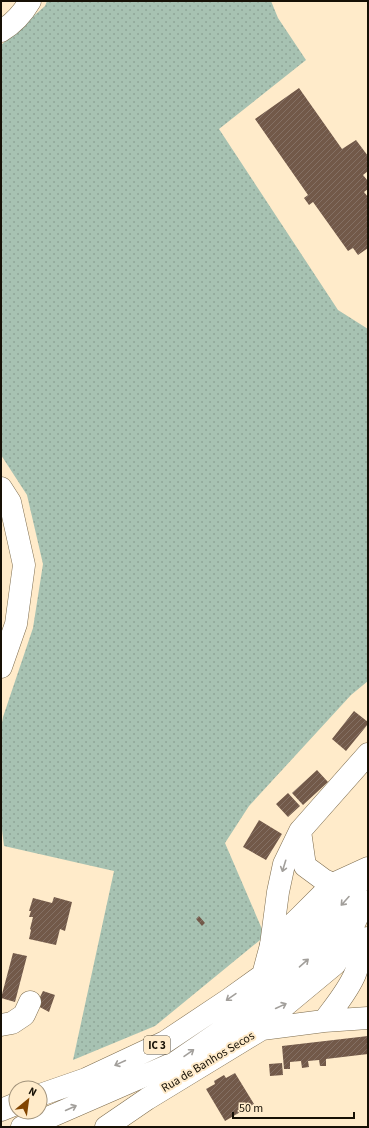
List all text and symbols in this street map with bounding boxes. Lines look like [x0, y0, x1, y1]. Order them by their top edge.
one-way arrow [280, 860, 287, 873]
one-way arrow [340, 896, 350, 906]
one-way arrow [299, 959, 309, 968]
one-way arrow [226, 993, 237, 1001]
one-way arrow [274, 1002, 286, 1009]
street label: Rua de Banhos Secos [158, 1027, 258, 1097]
road number: IC 3 [144, 1036, 170, 1054]
one-way arrow [183, 1049, 194, 1057]
one-way arrow [114, 1060, 126, 1067]
north arrow [8, 1080, 48, 1120]
text: N [26, 1083, 39, 1100]
scale bar [233, 1094, 354, 1120]
text: 50 m [239, 1100, 263, 1117]
one-way arrow [65, 1104, 77, 1111]

